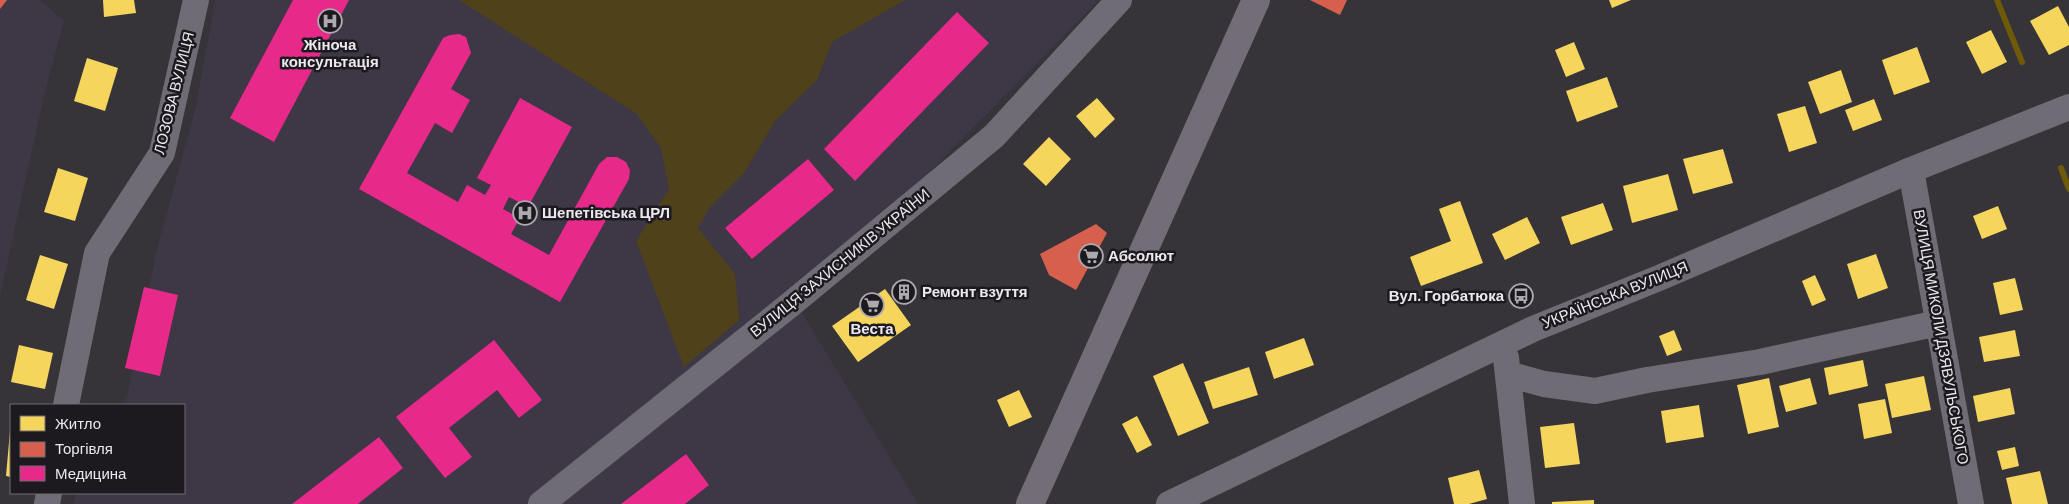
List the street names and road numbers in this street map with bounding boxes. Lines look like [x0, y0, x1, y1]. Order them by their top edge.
street label: ЛОЗОВА ВУЛИЦЯ [149, 30, 197, 156]
street label: ВУЛИЦЯ ЗАХИСНИКІВ УКРАЇНИ [746, 184, 933, 340]
street label: ВУЛИЦЯ МИКОЛИ ДЗЯВУЛЬСЬКОГО [1911, 208, 1973, 466]
street label: УКРАЇНСЬКА ВУЛИЦЯ [1539, 257, 1690, 332]

